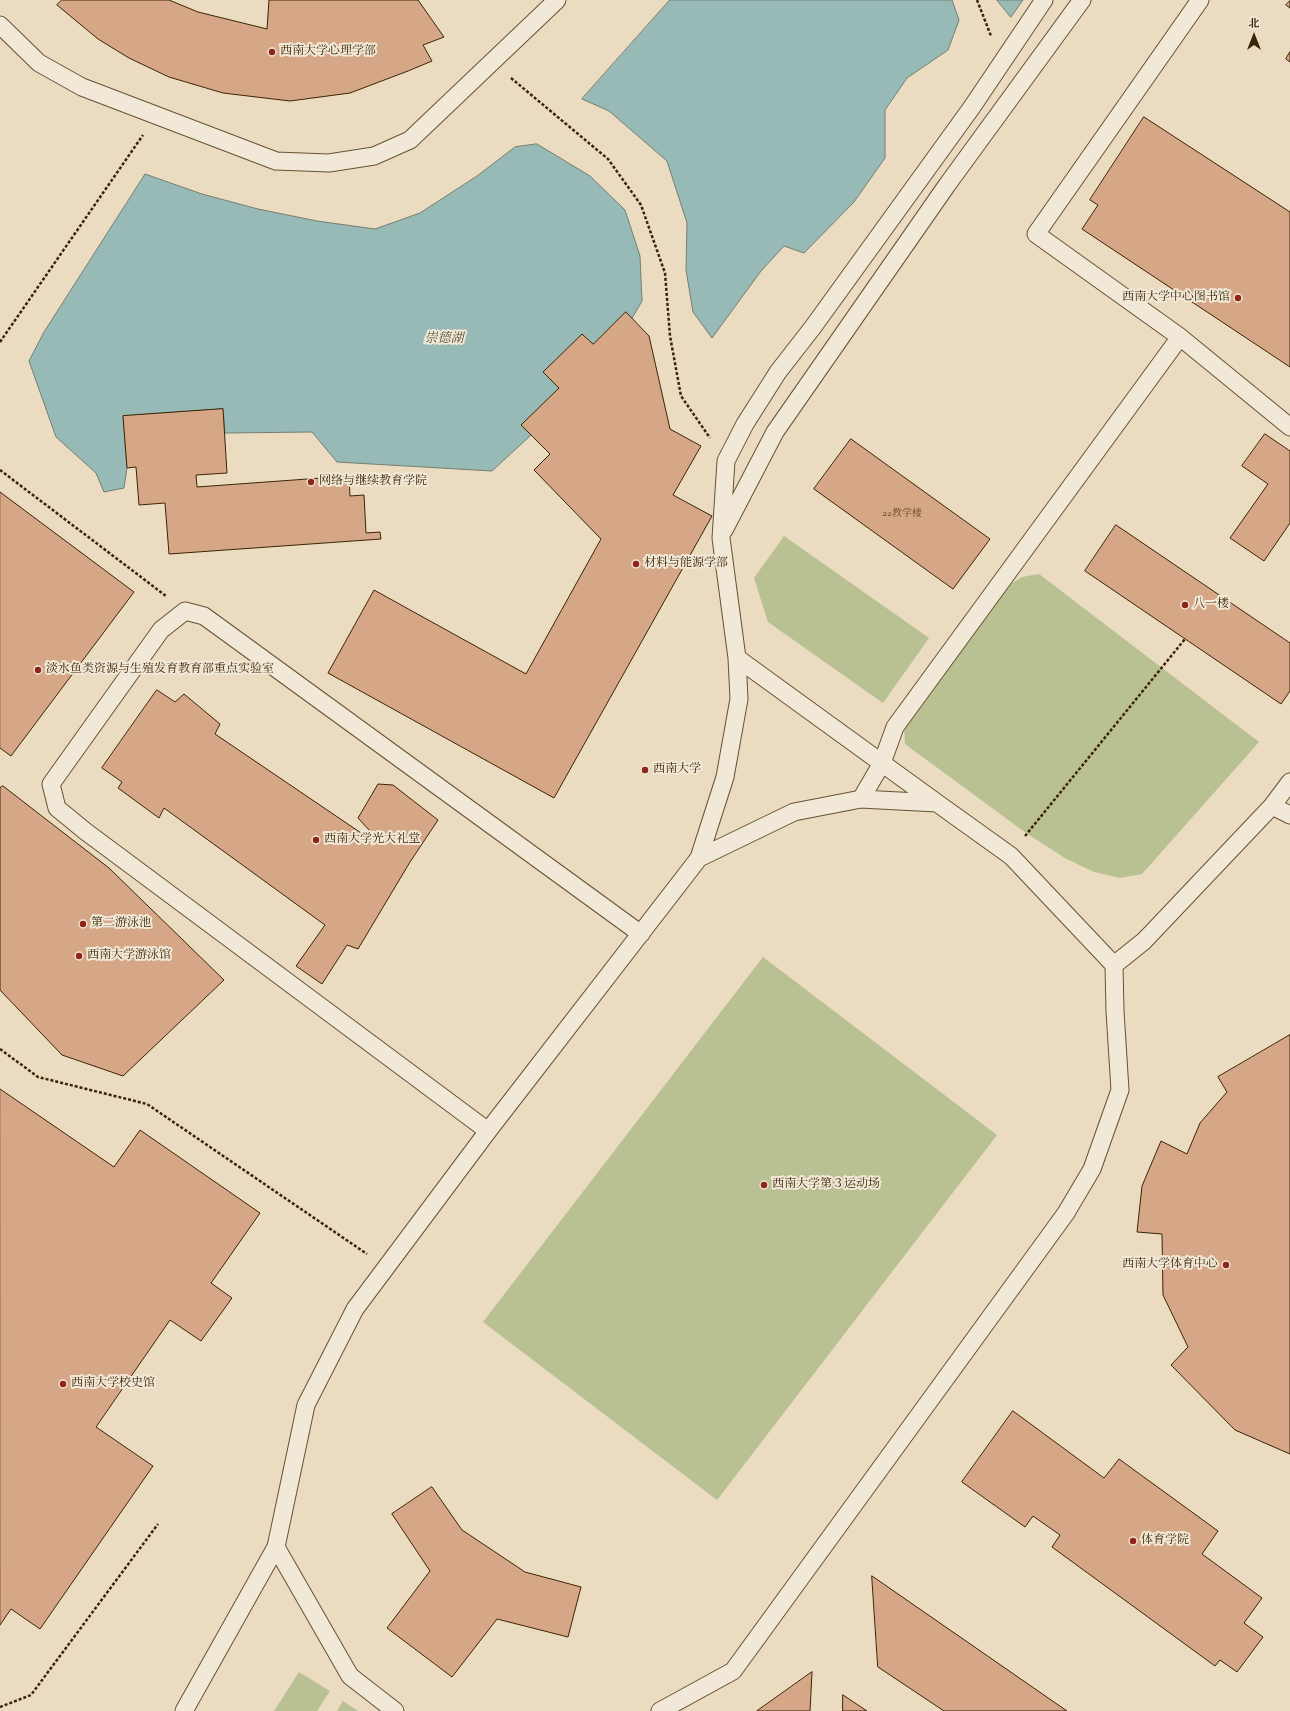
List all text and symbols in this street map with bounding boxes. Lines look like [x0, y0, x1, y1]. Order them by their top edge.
north arrow [1234, 16, 1274, 56]
text: 北 [1249, 16, 1260, 32]
place label: 西南大学心理学部 [280, 45, 376, 59]
marker: 西南大学心理学部 [267, 47, 277, 57]
place label: 西南大学中心图书馆 [1122, 291, 1230, 305]
marker: 西南大学中心图书馆 [1233, 293, 1243, 303]
water label: 崇德湖 [425, 332, 463, 348]
place label: 网络与继续教育学院 [319, 475, 427, 489]
marker: 网络与继续教育学院 [306, 477, 316, 487]
house number: 22教学楼 [882, 508, 922, 520]
place label: 材料与能源学部 [644, 557, 728, 571]
marker: 材料与能源学部 [631, 559, 641, 569]
place label: 八一楼 [1193, 598, 1229, 612]
marker: 八一楼 [1180, 600, 1190, 610]
place label: 淡水鱼类资源与生殖发育教育部重点实验室 [46, 663, 274, 677]
marker: 淡水鱼类资源与生殖发育教育部重点实验室 [33, 665, 43, 675]
place label: 西南大学 [653, 763, 701, 777]
marker: 西南大学 [640, 765, 650, 775]
place label: 西南大学光大礼堂 [324, 833, 420, 847]
marker: 西南大学光大礼堂 [311, 835, 321, 845]
place label: 第二游泳池 [91, 917, 151, 931]
marker: 第二游泳池 [78, 919, 88, 929]
place label: 西南大学游泳馆 [87, 949, 171, 963]
marker: 西南大学游泳馆 [74, 951, 84, 961]
place label: 西南大学第３运动场 [772, 1178, 880, 1192]
marker: 西南大学第３运动场 [759, 1180, 769, 1190]
place label: 西南大学体育中心 [1122, 1258, 1218, 1272]
marker: 西南大学体育中心 [1221, 1260, 1231, 1270]
place label: 西南大学校史馆 [71, 1377, 155, 1391]
marker: 西南大学校史馆 [58, 1379, 68, 1389]
place label: 体育学院 [1141, 1534, 1189, 1548]
marker: 体育学院 [1128, 1536, 1138, 1546]

